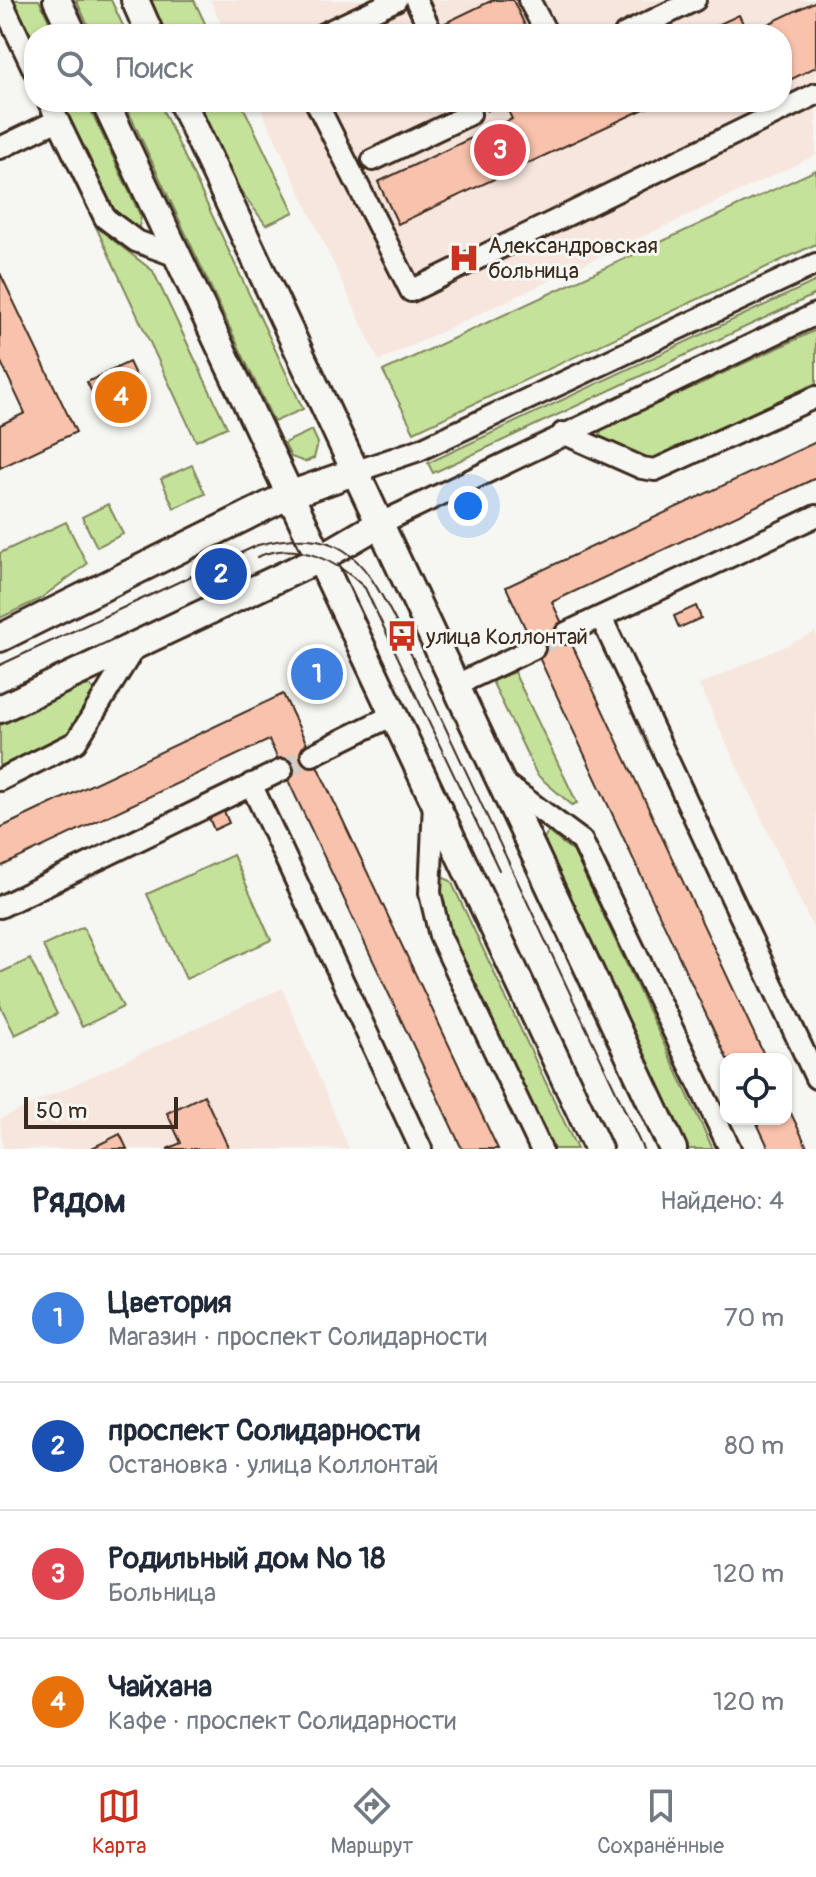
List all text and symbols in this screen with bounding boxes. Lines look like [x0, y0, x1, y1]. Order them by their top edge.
search box [24, 24, 792, 112]
icon: search [52, 46, 96, 90]
text: Поиск [116, 50, 194, 87]
pin: 3 [474, 120, 526, 180]
place label: Александровская больница [488, 232, 658, 285]
hospital icon: Александровская больница [447, 241, 481, 275]
pin: 4 [95, 367, 147, 427]
your location [448, 486, 488, 526]
pin: 2 [195, 544, 247, 604]
bus stop icon: улица Коллонтай [385, 619, 419, 653]
place label: улица Коллонтай [425, 623, 588, 651]
pin: 1 [291, 644, 343, 704]
map controls [720, 1053, 792, 1125]
button: locate [720, 1053, 792, 1125]
scale bar [24, 1093, 178, 1129]
text: 50 m [36, 1097, 87, 1125]
text: Рядом [32, 1180, 126, 1223]
text: Найдено: 4 [660, 1185, 784, 1217]
text: Цветория [108, 1284, 232, 1321]
text: 1 [53, 1302, 63, 1334]
text: 70 m [724, 1302, 784, 1334]
text: Магазин · проспект Солидарности [108, 1321, 487, 1353]
text: проспект Солидарности [108, 1412, 420, 1449]
text: 2 [51, 1430, 65, 1462]
text: 80 m [724, 1430, 784, 1462]
text: Остановка · улица Коллонтай [108, 1449, 438, 1481]
text: Родильный дом № 18 [108, 1540, 385, 1577]
text: 3 [51, 1558, 65, 1590]
text: 120 m [713, 1558, 784, 1590]
text: Больница [108, 1577, 216, 1609]
text: Чайхана [108, 1668, 212, 1705]
text: 4 [50, 1686, 66, 1718]
text: 120 m [713, 1686, 784, 1718]
text: Кафе · проспект Солидарности [108, 1705, 456, 1737]
tab: Карта [92, 1784, 147, 1860]
tab: Маршрут [330, 1784, 413, 1860]
tab: Сохранённые [597, 1784, 724, 1860]

